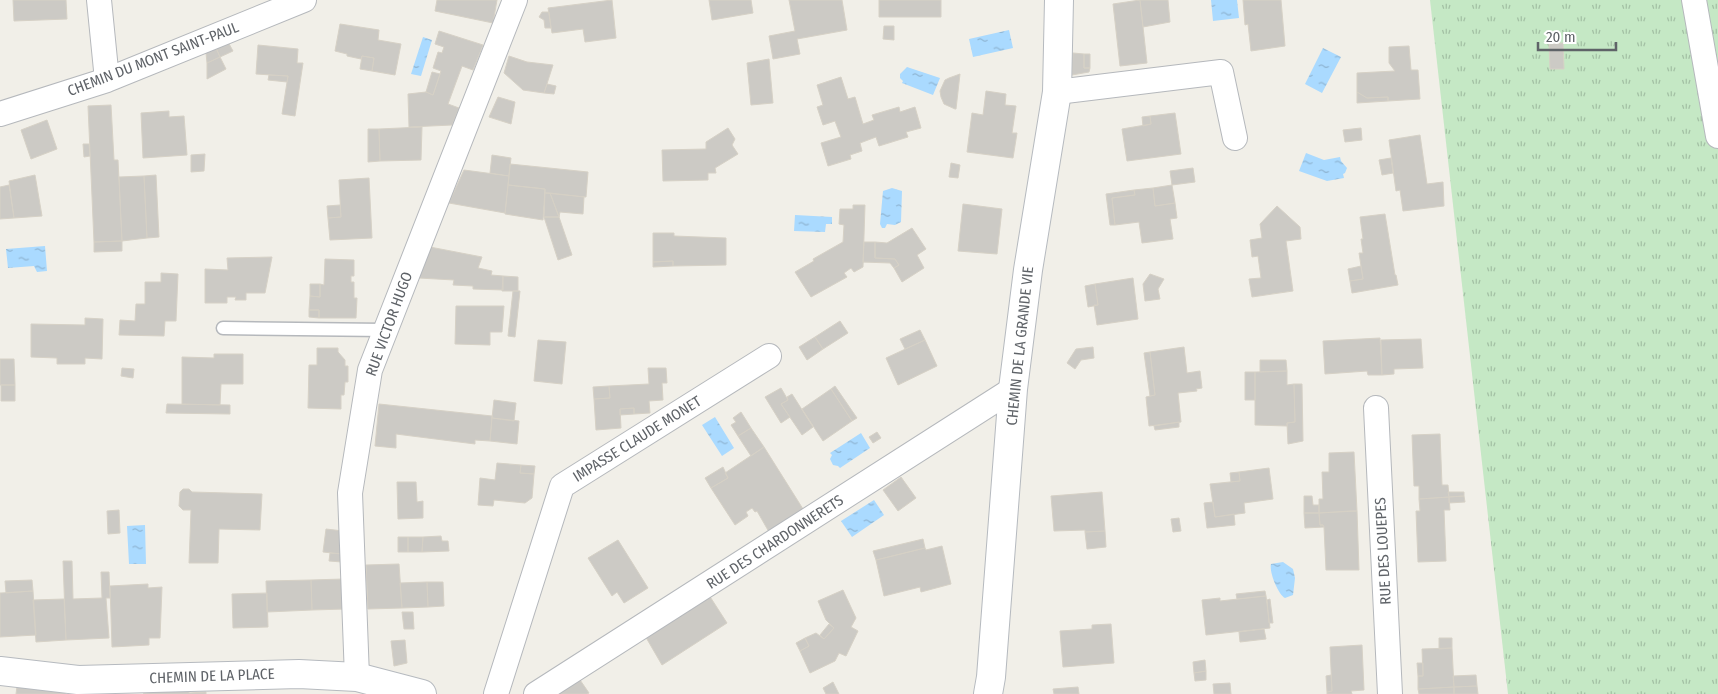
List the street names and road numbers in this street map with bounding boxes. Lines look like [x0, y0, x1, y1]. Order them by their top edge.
street label: CHEMIN DU MONT SAINT-PAUL [65, 18, 241, 100]
street label: CHEMIN DE LA GRANDE VIE [1003, 266, 1037, 426]
street label: RUE VICTOR HUGO [362, 269, 416, 379]
street label: IMPASSE CLAUDE MONET [570, 392, 704, 486]
street label: RUE DES CHARDONNERETS [703, 491, 847, 593]
street label: RUE DES LOUEPES [1371, 497, 1395, 605]
street label: CHEMIN DE LA PLACE [149, 665, 275, 687]

